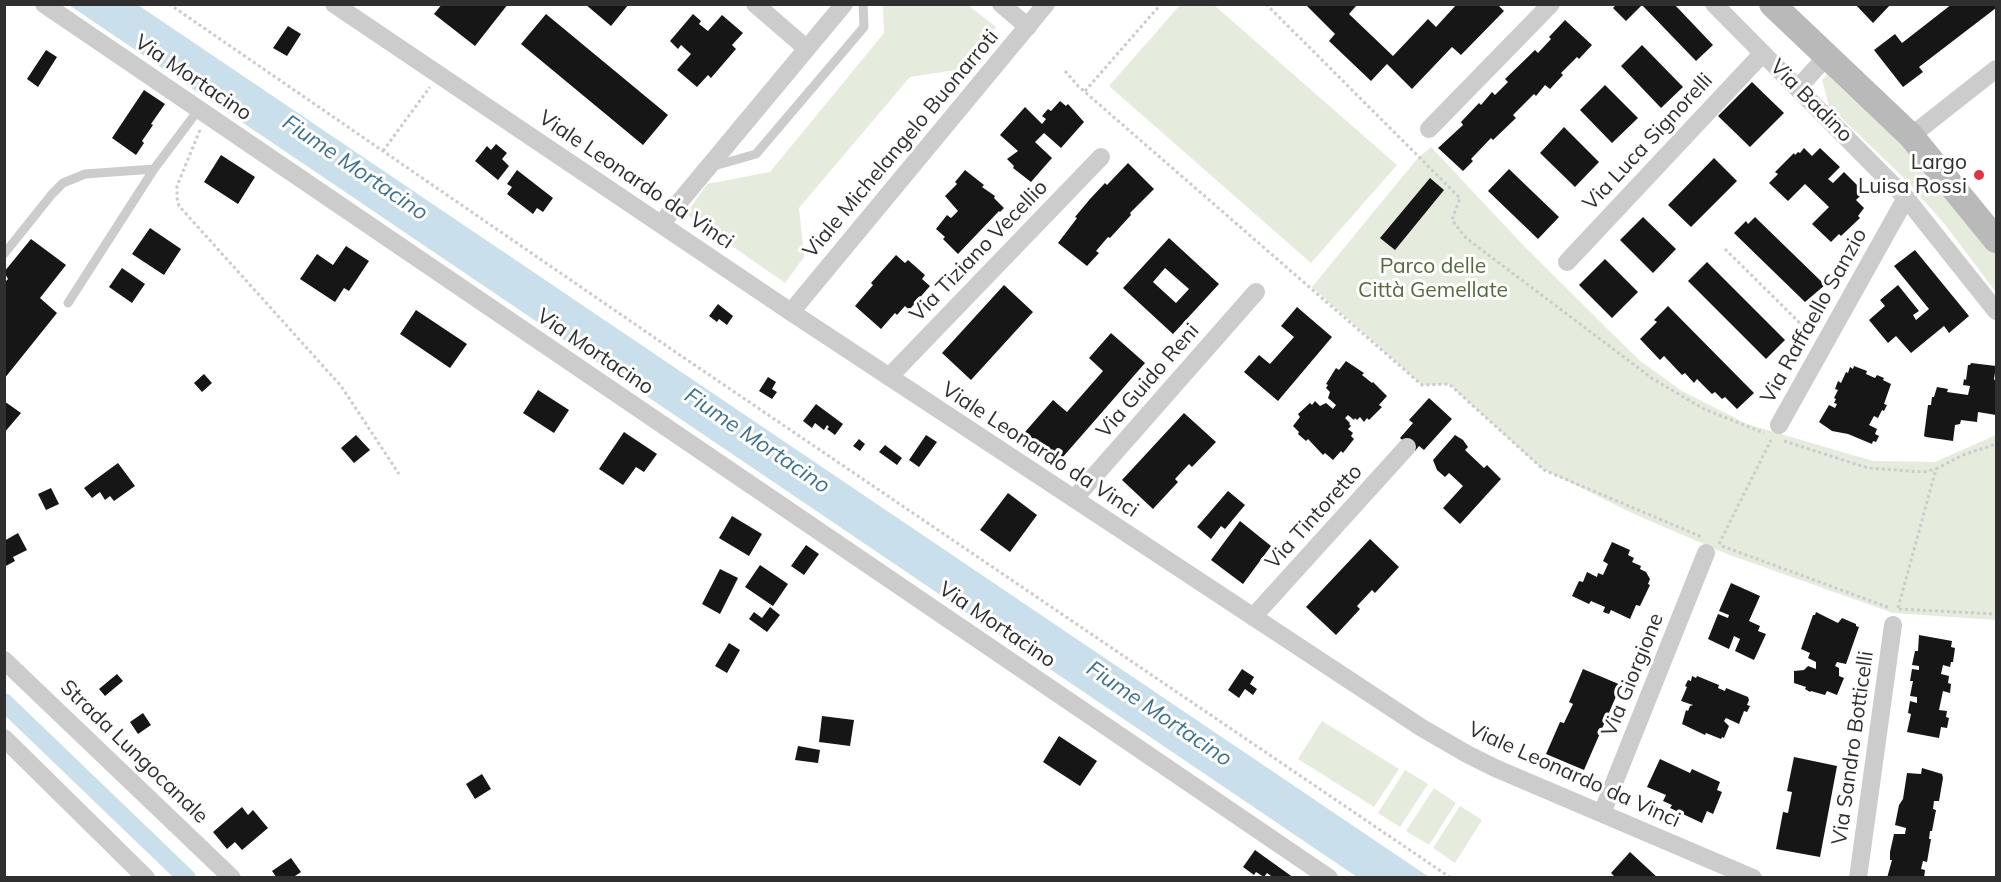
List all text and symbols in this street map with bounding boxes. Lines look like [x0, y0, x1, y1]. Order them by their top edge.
street label: Viale Michelangelo Buonarroti [798, 25, 1004, 263]
street label: Via Mortacino [130, 30, 256, 126]
street label: Via Badino [1764, 54, 1858, 148]
street label: Via Luca Signorelli [1578, 68, 1718, 216]
street label: Viale Leonardo da Vinci [534, 105, 738, 255]
water label: Fiume Mortacino [277, 110, 433, 226]
place label: Largo Luisa Rossi [1858, 150, 1967, 200]
marker: Largo Luisa Rossi [1972, 168, 1986, 182]
street label: Via Tiziano Vecellio [905, 175, 1053, 327]
street label: Via Raffaello Sanzio [1755, 224, 1873, 408]
park label: Parco delle Città Gemellate [1358, 254, 1508, 304]
street label: Via Mortacino [532, 304, 658, 400]
street label: Via Guido Reni [1091, 319, 1205, 443]
street label: Viale Leonardo da Vinci [937, 377, 1143, 523]
water label: Fiume Mortacino [679, 383, 835, 499]
street label: Via Tintoretto [1260, 459, 1368, 575]
street label: Via Mortacino [934, 577, 1060, 673]
street label: Via Giorgione [1597, 610, 1669, 740]
street label: Via Sandro Botticelli [1827, 649, 1879, 847]
water label: Fiume Mortacino [1081, 656, 1237, 772]
street label: Strada Lungocanale [55, 675, 213, 829]
street label: Viale Leonardo da Vinci [1464, 717, 1684, 833]

